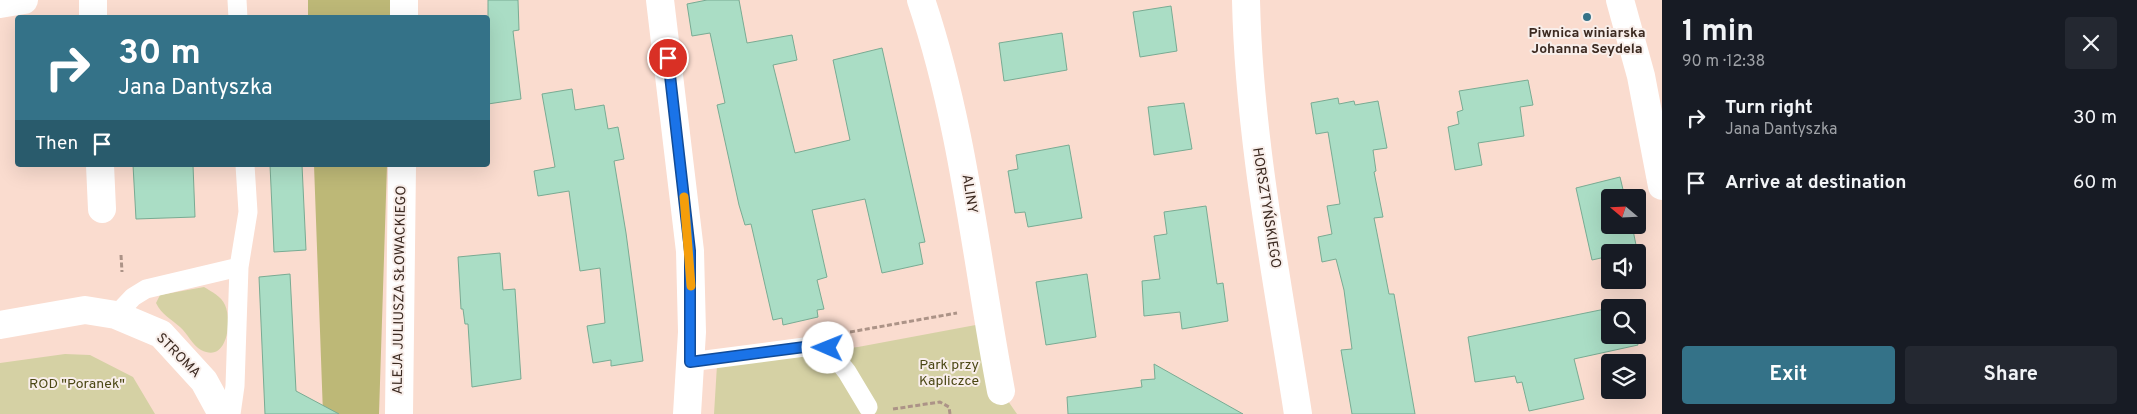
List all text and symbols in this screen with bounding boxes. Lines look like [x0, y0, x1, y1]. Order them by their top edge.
marker: Piwnica winiarska Johanna Seydela [1581, 11, 1593, 23]
text: 1 min [1682, 14, 1754, 51]
button: close [2065, 17, 2117, 69]
place label: Piwnica winiarska Johanna Seydela [1528, 25, 1646, 58]
text: 30 m [118, 32, 201, 76]
icon: right [35, 35, 100, 100]
pin [647, 37, 689, 79]
icon: arrive [654, 44, 682, 72]
text: 90 m · 12:38 [1682, 52, 1765, 72]
text: Jana Dantyszka [118, 75, 273, 102]
text: Turn right [1725, 96, 1813, 120]
icon: right [1682, 104, 1710, 132]
text: 30 m [2073, 106, 2117, 130]
text: Jana Dantyszka [1725, 120, 1837, 140]
icon: arrive [88, 130, 116, 158]
text: Then [35, 132, 78, 156]
street label: HORSZTYŃSKIEGO [1248, 146, 1285, 270]
icon: arrive [1682, 169, 1710, 197]
text: Arrive at destination [1725, 171, 1906, 195]
text: 60 m [2073, 171, 2117, 195]
street label: ALINY [958, 173, 980, 215]
street label: ALEJA JULIUSZA SŁOWACKIEGO [390, 185, 410, 395]
north arrow [1601, 189, 1646, 234]
map controls [1601, 189, 1646, 399]
button: sound [1601, 244, 1646, 289]
button: search [1601, 299, 1646, 344]
position arrow [801, 321, 853, 373]
street label: STROMA [152, 330, 204, 382]
button: Exit [1682, 346, 1895, 404]
button: Share [1905, 346, 2117, 404]
button: layers [1601, 354, 1646, 399]
park label: Park przy Kapliczce [919, 357, 979, 390]
park label: ROD "Poranek" [29, 376, 125, 393]

